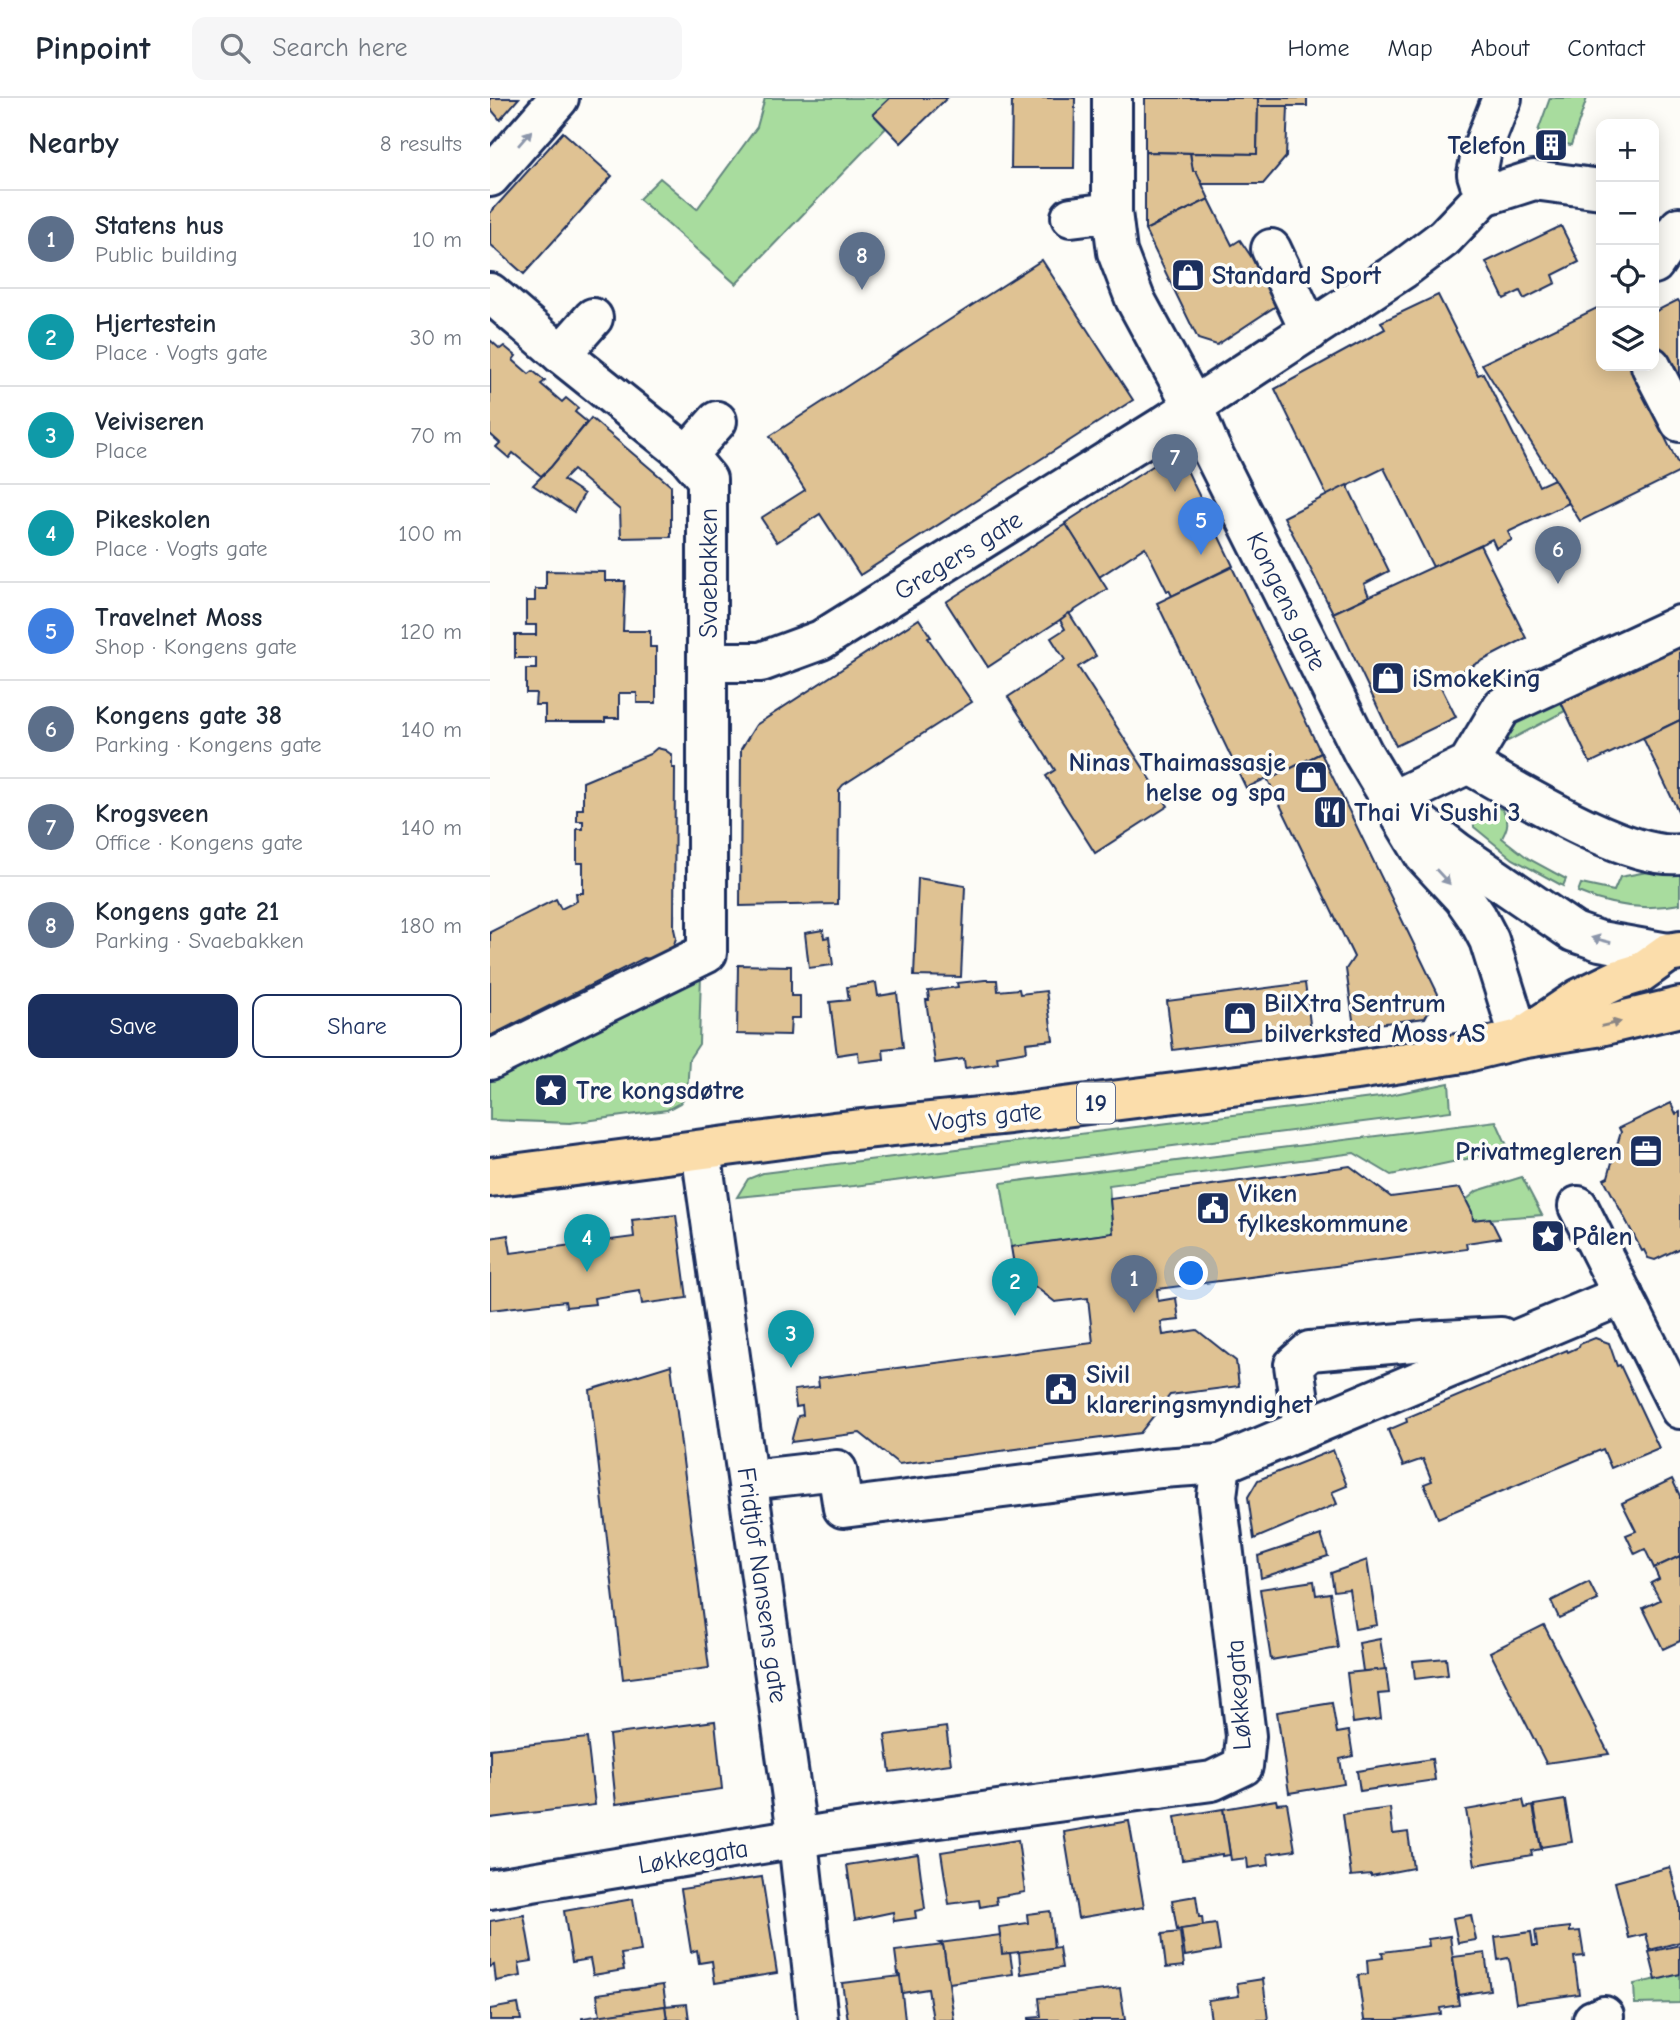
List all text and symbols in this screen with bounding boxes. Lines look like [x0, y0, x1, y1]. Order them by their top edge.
search box [192, 17, 682, 80]
text: Pinpoint [35, 29, 150, 67]
icon: search [216, 29, 254, 67]
text: Search here [272, 33, 408, 63]
text: Home [1288, 34, 1349, 62]
text: Map [1387, 34, 1433, 62]
text: About [1471, 34, 1529, 62]
text: Contact [1567, 34, 1645, 62]
map controls [1596, 119, 1659, 371]
button: + [1596, 119, 1659, 182]
text: Nearby [28, 126, 119, 161]
building icon: Telefon [1532, 126, 1570, 164]
one-way arrow [516, 129, 532, 146]
text: 8 results [380, 130, 462, 157]
place label: Telefon [1447, 131, 1526, 161]
button: − [1596, 182, 1659, 245]
text: Statens hus [95, 211, 224, 241]
text: 1 [46, 226, 56, 253]
text: 10 m [412, 226, 462, 253]
pin: 8 [839, 232, 885, 290]
text: Public building [95, 241, 238, 268]
button: locate [1596, 245, 1659, 308]
shop icon: Standard Sport [1169, 256, 1207, 294]
place label: Standard Sport [1212, 261, 1381, 291]
button: layers [1596, 308, 1659, 371]
text: Hjertestein [95, 309, 216, 339]
text: 2 [45, 324, 57, 351]
text: 30 m [410, 324, 462, 351]
text: Place · Vogts gate [95, 339, 267, 366]
text: Veiviseren [95, 407, 204, 437]
text: 3 [45, 422, 57, 449]
text: 70 m [410, 422, 462, 449]
pin: 7 [1152, 434, 1198, 492]
text: Place [95, 437, 147, 464]
pin: 5 [1178, 497, 1224, 555]
text: Pikeskolen [95, 505, 211, 535]
street label: Gregers gate [889, 505, 1028, 607]
street label: Svaebakken [694, 508, 724, 638]
text: 4 [46, 520, 56, 547]
text: 100 m [398, 520, 462, 547]
pin: 6 [1535, 526, 1581, 584]
street label: Kongens gate [1240, 527, 1333, 676]
text: Place · Vogts gate [95, 535, 267, 562]
text: Travelnet Moss [95, 603, 262, 633]
text: 5 [45, 618, 57, 645]
text: 120 m [400, 618, 462, 645]
text: Shop · Kongens gate [95, 633, 297, 660]
shop icon: iSmokeKing [1369, 659, 1407, 697]
place label: iSmokeKing [1412, 664, 1541, 694]
text: Kongens gate 38 [95, 701, 282, 731]
text: 6 [45, 716, 57, 743]
text: 140 m [401, 716, 462, 743]
text: Parking · Kongens gate [95, 731, 322, 758]
place label: Ninas Thaimassasje helse og spa [1068, 748, 1286, 808]
shop icon: Ninas Thaimassasje helse og spa [1292, 758, 1330, 796]
restaurant icon: Thai Vi Sushi 3 [1311, 793, 1349, 831]
place label: Thai Vi Sushi 3 [1354, 798, 1521, 828]
text: Krogsveen [95, 799, 209, 829]
text: 7 [46, 814, 56, 841]
text: 140 m [401, 814, 462, 841]
text: Office · Kongens gate [95, 829, 303, 856]
one-way arrow [1435, 868, 1451, 885]
text: Kongens gate 21 [95, 897, 279, 927]
text: 8 [45, 912, 57, 939]
text: 180 m [400, 912, 462, 939]
text: Parking · Svaebakken [95, 927, 304, 954]
one-way arrow [1590, 934, 1612, 945]
place label: BilXtra Sentrum bilverksted Moss AS [1264, 989, 1485, 1049]
button: Save [28, 994, 238, 1058]
button: Share [252, 994, 462, 1058]
shop icon: BilXtra Sentrum bilverksted Moss AS [1221, 999, 1259, 1037]
one-way arrow [1600, 1018, 1622, 1029]
place icon: Tre kongsdøtre [532, 1071, 570, 1109]
place label: Tre kongsdøtre [576, 1076, 745, 1106]
road number: 19 [1077, 1083, 1115, 1124]
street label: Vogts gate [927, 1096, 1043, 1138]
office icon: Privatmegleren [1627, 1132, 1665, 1170]
place label: Privatmegleren [1455, 1137, 1622, 1167]
place label: Viken fylkeskommune [1237, 1179, 1408, 1239]
public building icon: Viken fylkeskommune [1194, 1189, 1232, 1227]
pin: 4 [564, 1214, 610, 1272]
place icon: Pålen [1529, 1217, 1567, 1255]
place label: Pålen [1572, 1222, 1633, 1252]
pin: 1 [1111, 1255, 1157, 1313]
your location [1174, 1256, 1208, 1290]
pin: 2 [992, 1258, 1038, 1316]
pin: 3 [768, 1310, 814, 1368]
place label: Sivil klareringsmyndighet [1086, 1360, 1313, 1420]
public building icon: Sivil klareringsmyndighet [1042, 1370, 1080, 1408]
street label: Fridtjof Nansens gate [731, 1465, 793, 1705]
street label: Løkkegata [1220, 1638, 1258, 1751]
street label: Løkkegata [636, 1833, 750, 1881]

